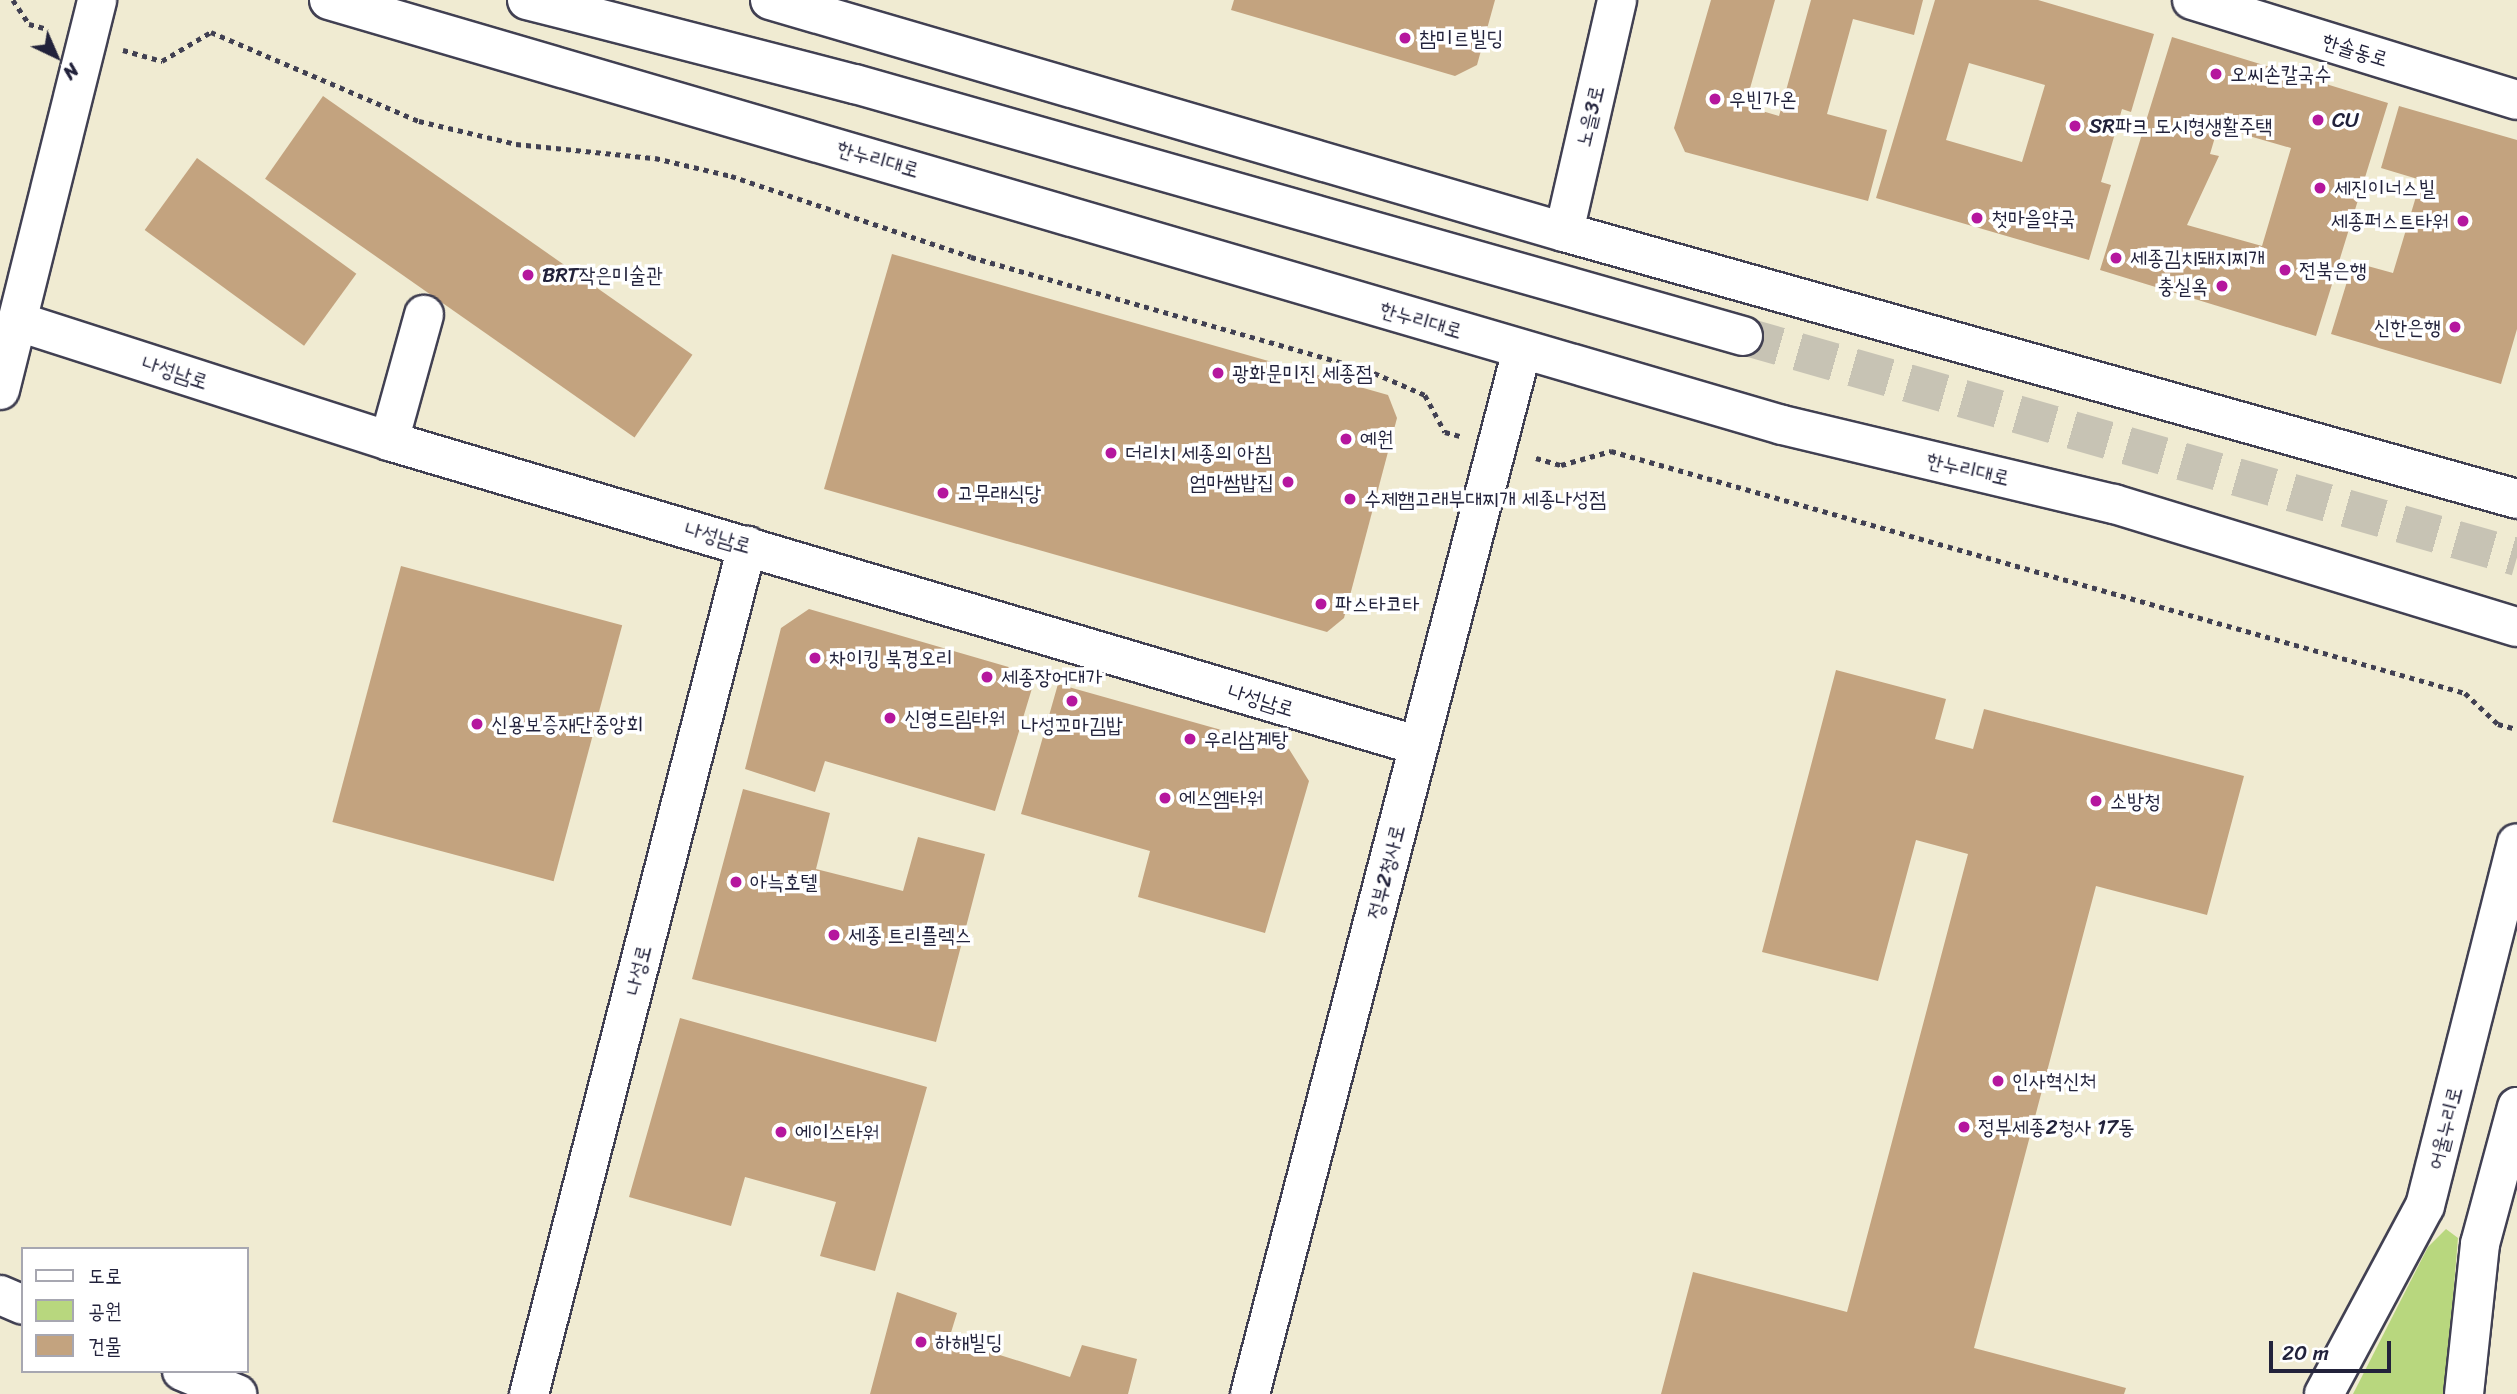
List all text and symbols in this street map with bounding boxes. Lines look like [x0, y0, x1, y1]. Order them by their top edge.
north arrow [21, 21, 91, 91]
place label: 참미르빌딩 [1419, 25, 1503, 51]
street label: 한솔동로 [2319, 28, 2391, 72]
marker: 참미르빌딩 [1397, 30, 1413, 46]
text: N [55, 55, 87, 88]
place label: 오씨손칼국수 [2230, 61, 2331, 87]
marker: 오씨손칼국수 [2208, 66, 2224, 82]
street label: 노을3로 [1571, 83, 1609, 149]
place label: 우빈가온 [1729, 86, 1797, 112]
marker: 우빈가온 [1707, 91, 1723, 107]
place label: CU [2332, 107, 2359, 133]
marker: CU [2310, 112, 2326, 128]
place label: SR파크 도시형생활주택 [2089, 113, 2272, 139]
marker: SR파크 도시형생활주택 [2067, 118, 2083, 134]
street label: 한누리대로 [834, 135, 922, 183]
place label: 세진이너스빌 [2334, 175, 2435, 201]
marker: 세진이너스빌 [2312, 180, 2328, 196]
place label: 첫마을약국 [1991, 205, 2075, 231]
place label: 세종퍼스트타워 [2331, 208, 2449, 234]
marker: 첫마을약국 [1969, 210, 1985, 226]
marker: 세종퍼스트타워 [2455, 213, 2471, 229]
place label: 세종김치돼지찌개 [2130, 245, 2265, 271]
marker: 세종김치돼지찌개 [2108, 250, 2124, 266]
place label: 전북은행 [2299, 257, 2367, 283]
place label: BRT작은미술관 [542, 262, 663, 288]
marker: 전북은행 [2277, 262, 2293, 278]
marker: BRT작은미술관 [520, 267, 536, 283]
place label: 충실옥 [2157, 273, 2208, 299]
marker: 충실옥 [2214, 278, 2230, 294]
street label: 한누리대로 [1377, 296, 1465, 344]
place label: 신한은행 [2373, 314, 2441, 340]
marker: 신한은행 [2447, 319, 2463, 335]
street label: 나성남로 [139, 350, 211, 394]
place label: 광화문미진 세종점 [1232, 360, 1373, 386]
marker: 광화문미진 세종점 [1210, 365, 1226, 381]
place label: 예원 [1360, 426, 1394, 452]
marker: 예원 [1338, 431, 1354, 447]
place label: 더리치 세종의 아침 [1125, 440, 1271, 466]
marker: 더리치 세종의 아침 [1103, 445, 1119, 461]
street label: 한누리대로 [1924, 447, 2012, 491]
place label: 엄마쌈밥집 [1190, 469, 1274, 495]
marker: 엄마쌈밥집 [1280, 474, 1296, 490]
place label: 고무래식당 [957, 480, 1041, 506]
marker: 고무래식당 [935, 485, 951, 501]
place label: 수제햄고래부대찌개 세종나성점 [1364, 486, 1606, 512]
marker: 수제햄고래부대찌개 세종나성점 [1342, 491, 1358, 507]
street label: 나성남로 [682, 516, 754, 558]
place label: 파스타코타 [1335, 591, 1419, 617]
marker: 파스타코타 [1313, 596, 1329, 612]
place label: 차이킹 북경오리 [829, 645, 953, 671]
marker: 차이킹 북경오리 [807, 650, 823, 666]
place label: 세종장어대가 [1001, 664, 1102, 690]
marker: 세종장어대가 [979, 669, 995, 685]
street label: 나성남로 [1225, 678, 1297, 722]
marker: 나성꼬마김밥 [1064, 693, 1080, 709]
place label: 신영드림타워 [904, 705, 1005, 731]
marker: 신영드림타워 [882, 710, 898, 726]
place label: 신용보증재단중앙회 [491, 711, 643, 737]
place label: 나성꼬마김밥 [1021, 712, 1123, 738]
marker: 신용보증재단중앙회 [469, 716, 485, 732]
place label: 우리삼계탕 [1204, 726, 1288, 752]
marker: 우리삼계탕 [1182, 731, 1198, 747]
place label: 에스엠타워 [1179, 785, 1263, 811]
place label: 소방청 [2110, 788, 2161, 814]
marker: 에스엠타워 [1157, 790, 1173, 806]
marker: 소방청 [2088, 793, 2104, 809]
street label: 정부2청사로 [1362, 822, 1410, 922]
place label: 아늑호텔 [750, 869, 818, 895]
marker: 아늑호텔 [728, 874, 744, 890]
place label: 세종 트리플렉스 [848, 922, 972, 948]
marker: 세종 트리플렉스 [826, 927, 842, 943]
street label: 나성로 [620, 942, 656, 998]
place label: 인사혁신처 [2012, 1068, 2096, 1094]
marker: 인사혁신처 [1990, 1073, 2006, 1089]
street label: 어울누리로 [2423, 1084, 2467, 1172]
place label: 정부세종2청사 17동 [1978, 1114, 2135, 1140]
place label: 에이스타워 [795, 1119, 879, 1145]
marker: 정부세종2청사 17동 [1956, 1119, 1972, 1135]
marker: 에이스타워 [773, 1124, 789, 1140]
legend [21, 1247, 248, 1373]
text: 도로 [88, 1257, 122, 1295]
text: 공원 [88, 1292, 122, 1330]
text: 건물 [88, 1327, 122, 1365]
scale bar [2272, 1328, 2394, 1372]
place label: 하해빌딩 [935, 1329, 1003, 1355]
marker: 하해빌딩 [913, 1334, 929, 1350]
text: 20 m [2282, 1334, 2329, 1372]

